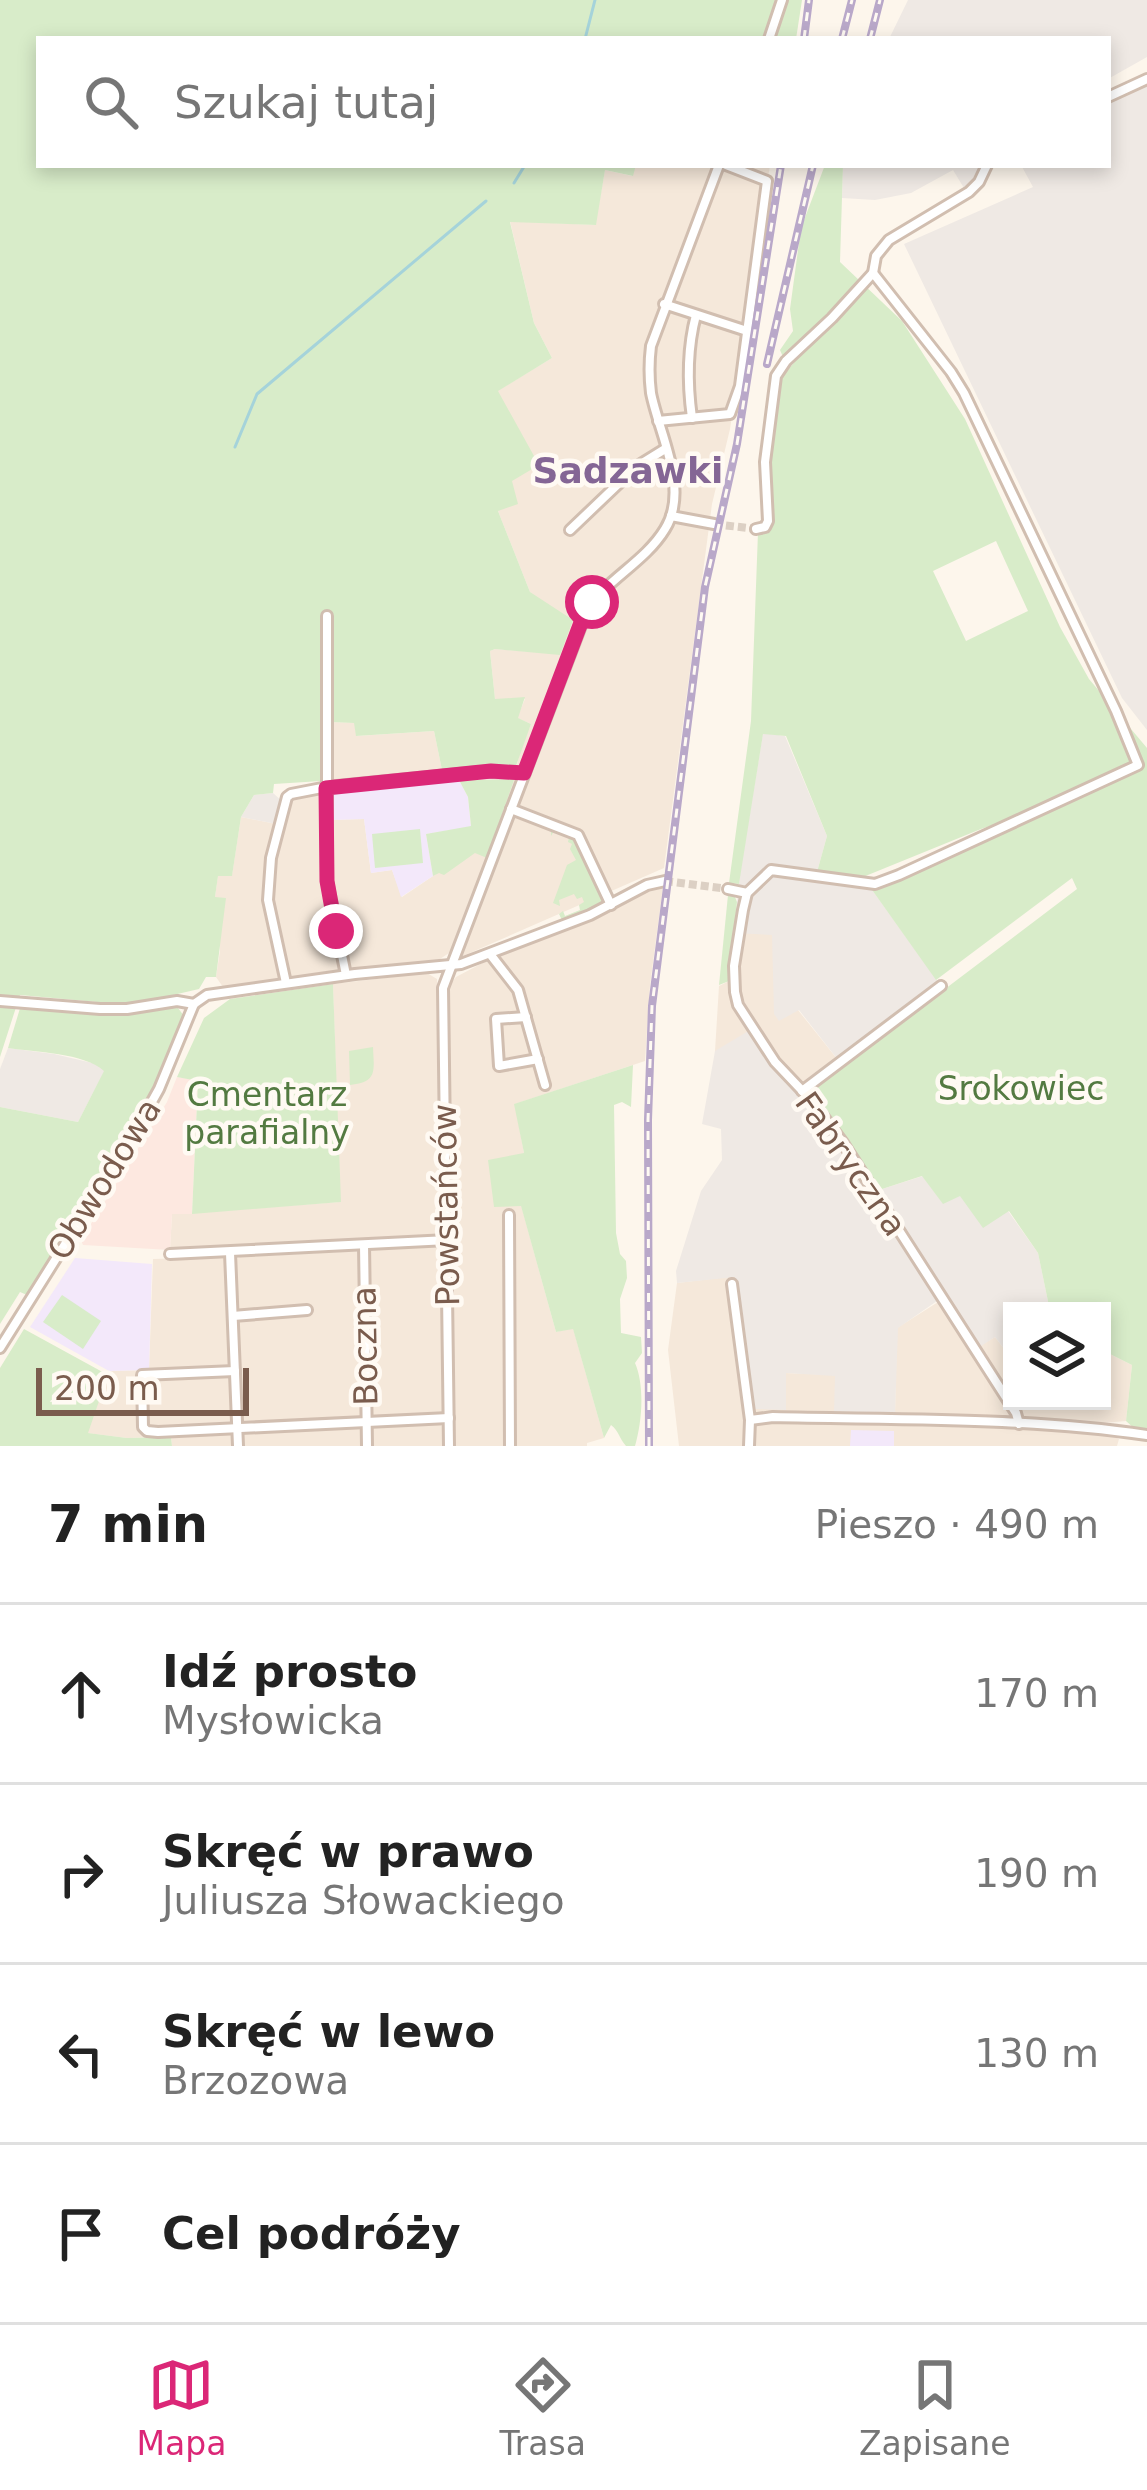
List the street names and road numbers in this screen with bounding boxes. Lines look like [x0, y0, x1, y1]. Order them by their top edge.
street label: Fabryczna [787, 1084, 915, 1244]
street label: Obwodowa [39, 1091, 169, 1267]
street label: Powstańców [425, 1103, 467, 1307]
street label: Boczna [344, 1286, 386, 1406]

